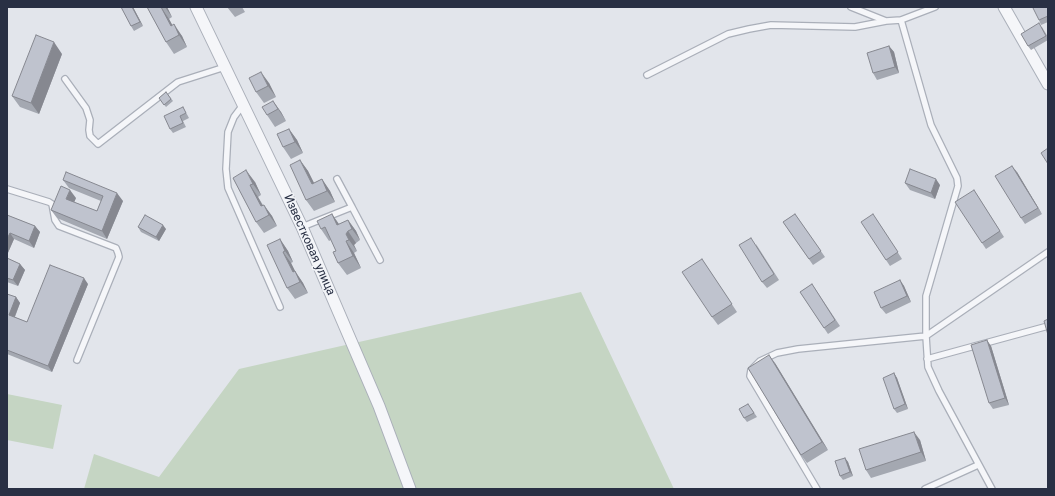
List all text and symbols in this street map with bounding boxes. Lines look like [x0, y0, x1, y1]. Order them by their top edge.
street label: Известковая улица [280, 192, 338, 298]

